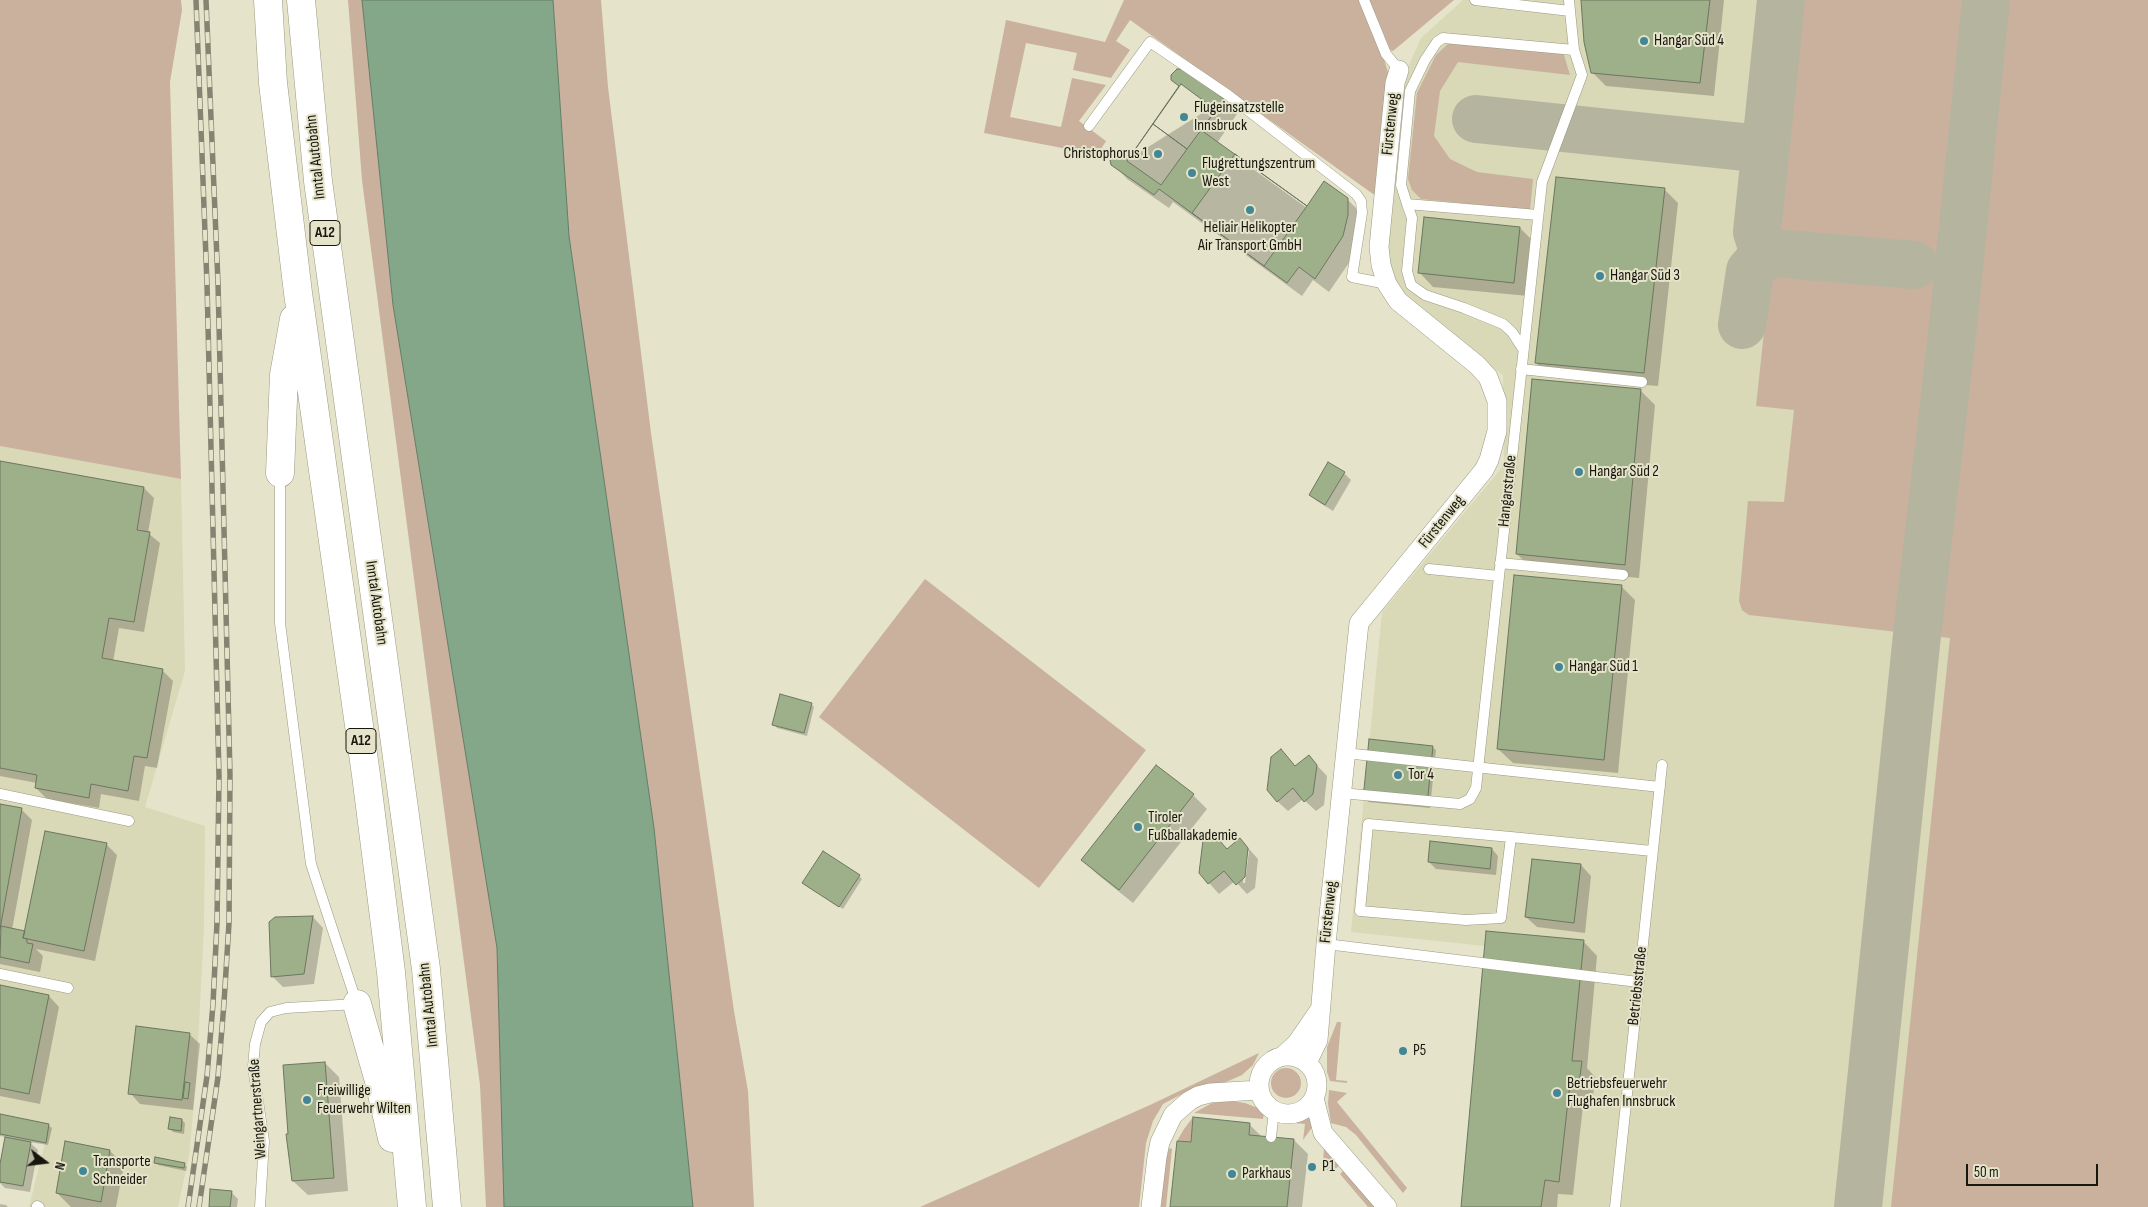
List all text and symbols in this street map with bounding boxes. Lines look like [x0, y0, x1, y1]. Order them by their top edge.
place label: Hangar Süd 4 [1654, 31, 1724, 51]
marker: Hangar Süd 4 [1638, 35, 1650, 47]
street label: Fürstenweg [1378, 92, 1404, 156]
place label: Flugeinsatzstelle Innsbruck [1194, 98, 1284, 136]
marker: Flugeinsatzstelle Innsbruck [1178, 111, 1190, 123]
street label: Inntal Autobahn [302, 114, 330, 200]
place label: Christophorus 1 [1063, 144, 1148, 164]
marker: Christophorus 1 [1152, 148, 1164, 160]
place label: Flugrettungszentrum West [1202, 154, 1315, 192]
marker: Flugrettungszentrum West [1186, 167, 1198, 179]
marker: Heliair Helikopter Air Transport GmbH [1244, 204, 1256, 216]
place label: Heliair Helikopter Air Transport GmbH [1198, 218, 1302, 256]
road number: A12 [310, 220, 340, 246]
place label: Hangar Süd 3 [1610, 266, 1680, 286]
marker: Hangar Süd 3 [1594, 270, 1606, 282]
street label: Hangarstraße [1495, 454, 1521, 528]
place label: Hangar Süd 2 [1589, 462, 1659, 482]
marker: Hangar Süd 2 [1573, 466, 1585, 478]
street label: Fürstenweg [1415, 492, 1469, 552]
street label: Inntal Autobahn [361, 560, 391, 646]
place label: Hangar Süd 1 [1569, 657, 1638, 677]
marker: Hangar Süd 1 [1553, 661, 1565, 673]
road number: A12 [346, 728, 376, 754]
place label: Tor 4 [1408, 765, 1434, 785]
marker: Tor 4 [1392, 769, 1404, 781]
place label: Tiroler Fußballakademie [1148, 808, 1237, 846]
marker: Tiroler Fußballakademie [1132, 821, 1144, 833]
street label: Fürstenweg [1316, 880, 1342, 944]
street label: Betriebsstraße [1624, 946, 1652, 1026]
street label: Inntal Autobahn [415, 962, 443, 1048]
place label: P5 [1413, 1041, 1426, 1061]
marker: P5 [1397, 1045, 1409, 1057]
street label: Weingartnerstraße [245, 1058, 271, 1160]
place label: Betriebsfeuerwehr Flughafen Innsbruck [1567, 1074, 1675, 1112]
place label: Freiwillige Feuerwehr Wilten [317, 1081, 411, 1119]
marker: Betriebsfeuerwehr Flughafen Innsbruck [1551, 1087, 1563, 1099]
marker: Freiwillige Feuerwehr Wilten [301, 1094, 313, 1106]
north arrow [20, 1137, 70, 1187]
place label: Transporte Schneider [93, 1152, 151, 1190]
scale bar [1968, 1154, 2100, 1186]
place label: P1 [1322, 1157, 1335, 1177]
text: N [51, 1160, 69, 1172]
marker: P1 [1306, 1161, 1318, 1173]
text: 50 m [1974, 1163, 1999, 1182]
place label: Parkhaus [1242, 1164, 1291, 1184]
marker: Transporte Schneider [77, 1165, 89, 1177]
marker: Parkhaus [1226, 1168, 1238, 1180]

